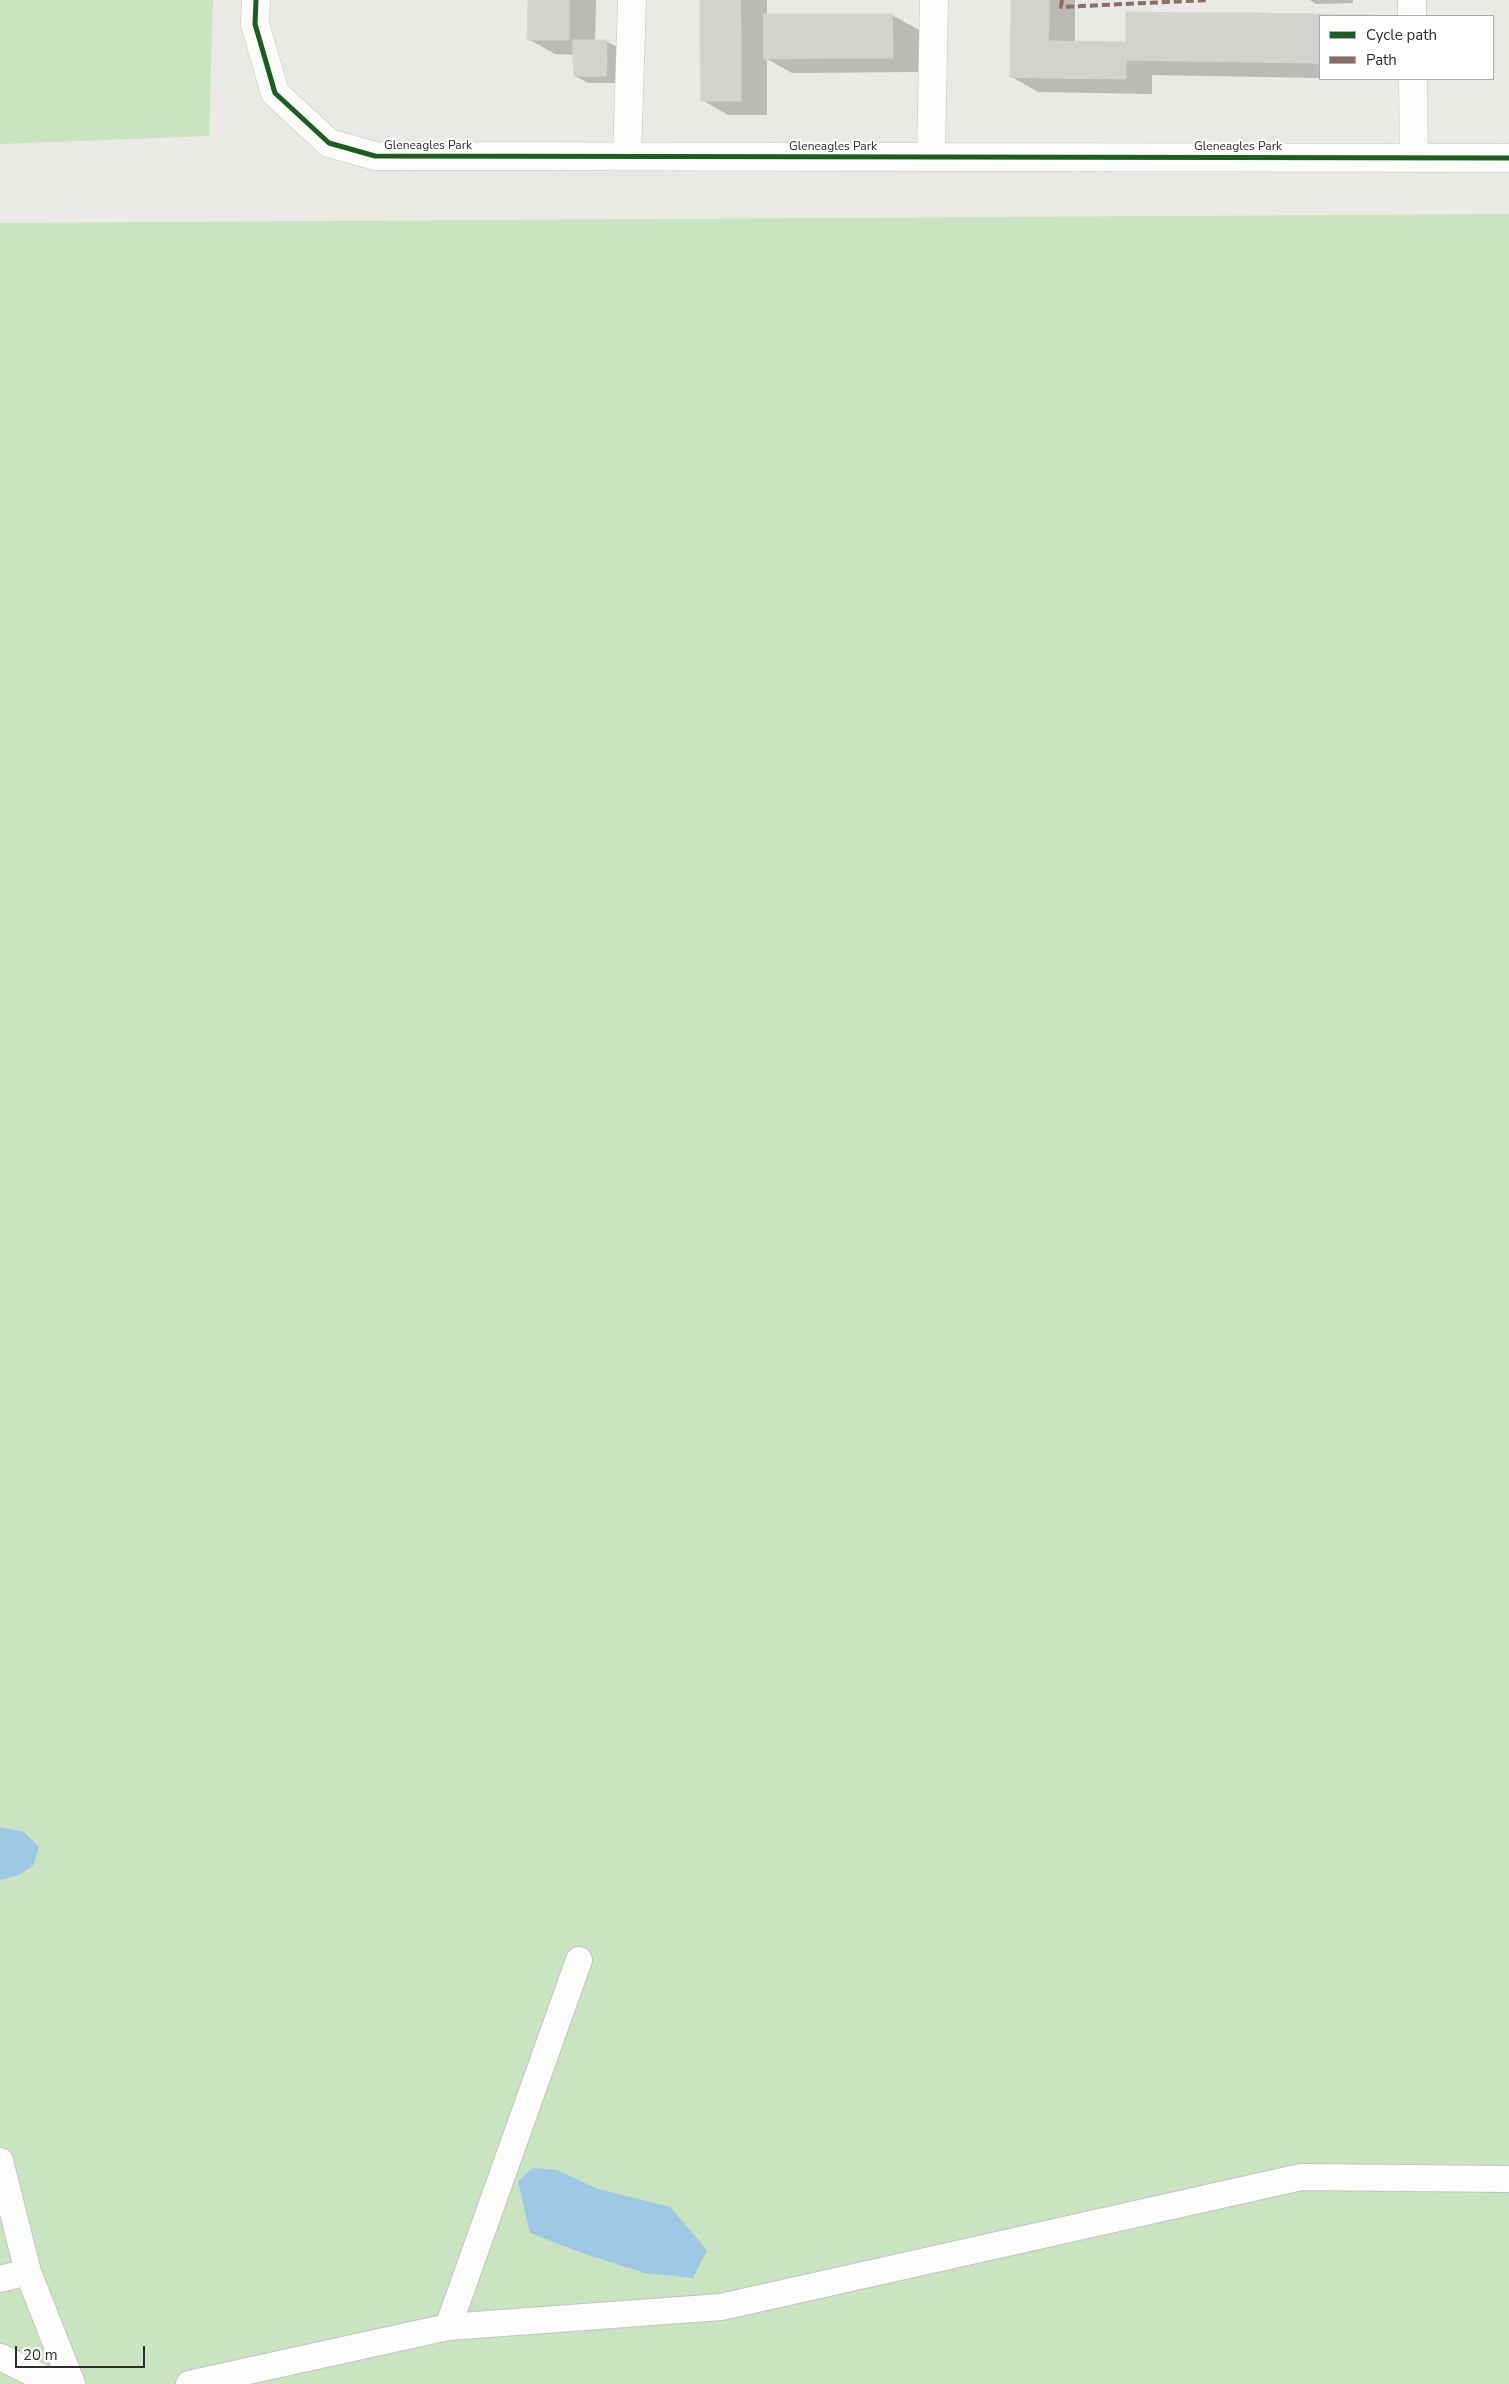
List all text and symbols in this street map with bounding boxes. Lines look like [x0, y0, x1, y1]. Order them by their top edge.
legend [1319, 15, 1494, 80]
text: Cycle path [1366, 25, 1437, 45]
text: Path [1366, 50, 1397, 70]
street label: Gleneagles Park [384, 139, 472, 153]
street label: Gleneagles Park [789, 140, 877, 154]
street label: Gleneagles Park [1194, 140, 1282, 154]
scale bar [18, 2336, 148, 2368]
text: 20 m [23, 2345, 58, 2365]

